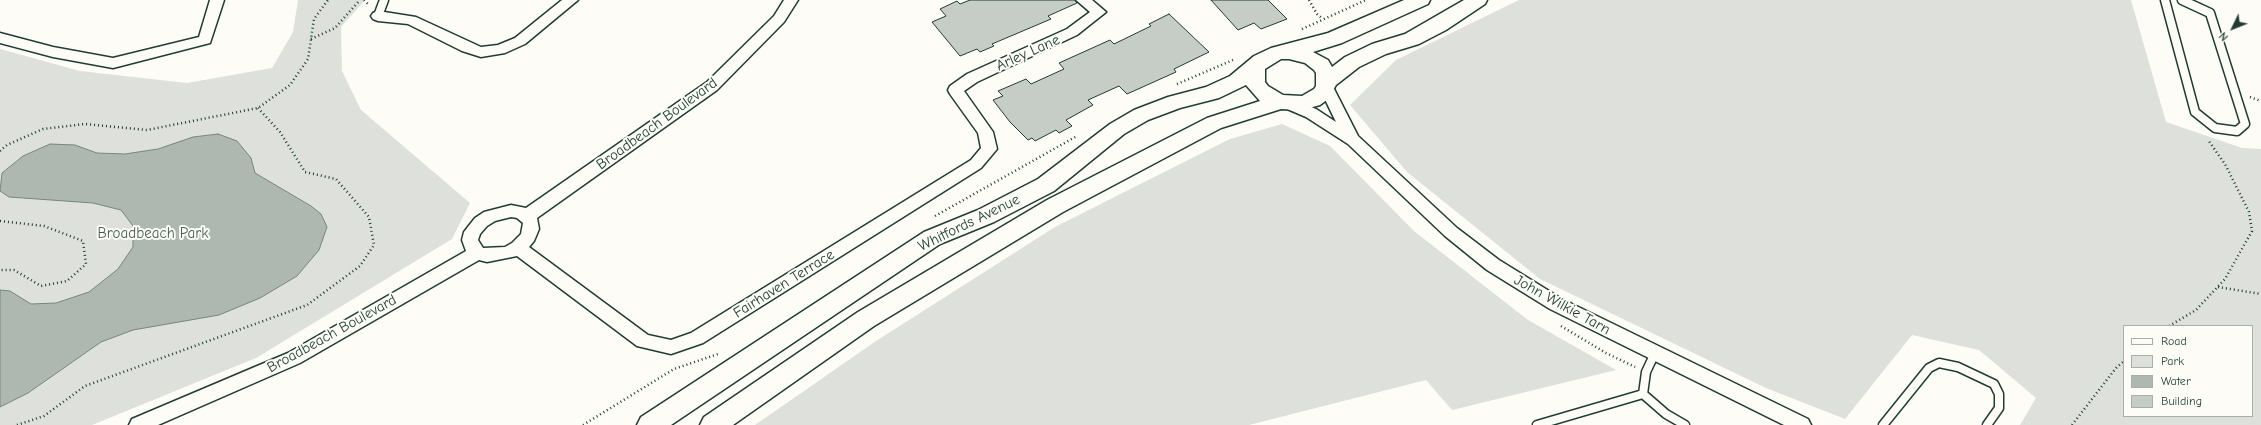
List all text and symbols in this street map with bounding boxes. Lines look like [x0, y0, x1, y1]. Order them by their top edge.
north arrow [2213, 8, 2253, 48]
text: N [2217, 29, 2231, 44]
street label: Arley Lane [993, 31, 1063, 75]
street label: Broadbeach Boulevard [593, 74, 721, 174]
street label: Whitfords Avenue [915, 191, 1023, 255]
park label: Broadbeach Park [98, 225, 208, 243]
street label: Fairhaven Terrace [730, 246, 838, 322]
street label: John Wilkie Tarn [1511, 271, 1613, 339]
street label: Broadbeach Boulevard [264, 291, 400, 377]
legend [2123, 325, 2253, 417]
text: Road [2161, 334, 2187, 348]
text: Park [2161, 354, 2184, 368]
text: Water [2161, 374, 2191, 388]
text: Building [2161, 394, 2202, 408]

